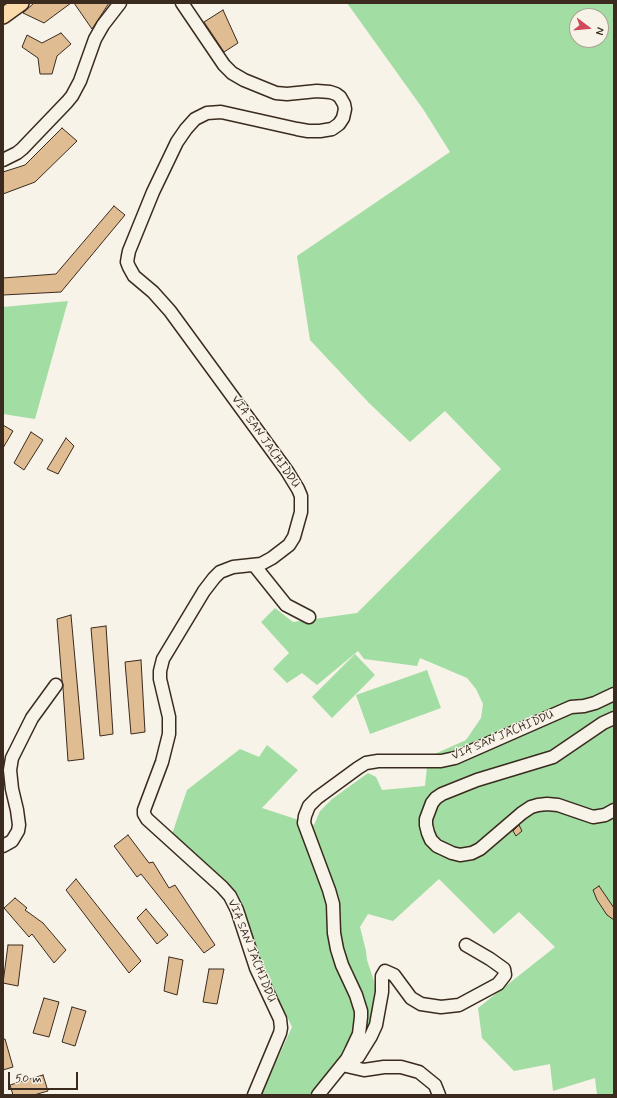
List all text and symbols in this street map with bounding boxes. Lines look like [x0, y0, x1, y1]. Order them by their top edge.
north arrow [569, 8, 609, 48]
text: N [592, 26, 607, 36]
street label: VIA SAN JACHIDDU [228, 393, 302, 491]
street label: VIA SAN JACHIDDU [450, 708, 556, 764]
street label: VIA SAN JACHIDDU [224, 897, 278, 1005]
scale bar [10, 1064, 80, 1090]
text: 50 m [15, 1071, 42, 1087]

